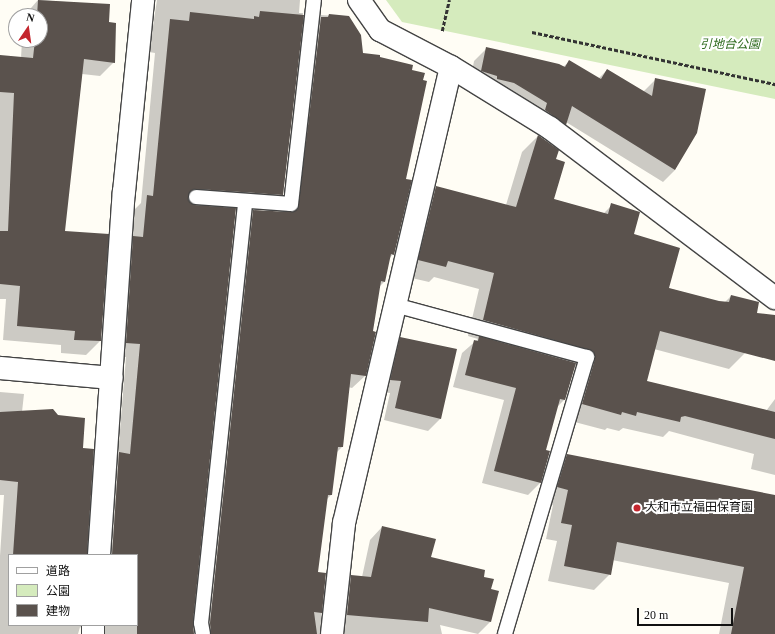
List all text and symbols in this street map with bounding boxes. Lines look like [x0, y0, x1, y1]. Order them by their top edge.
north arrow [8, 8, 48, 48]
text: N [25, 11, 36, 24]
park label: 引地台公園 [700, 38, 760, 52]
place label: 大和市立福田保育園 [645, 501, 753, 515]
marker: 大和市立福田保育園 [632, 503, 642, 513]
legend [8, 554, 138, 626]
text: 道路 [46, 564, 70, 578]
text: 公園 [46, 584, 70, 598]
scale bar [639, 600, 735, 626]
text: 建物 [46, 604, 70, 618]
text: 20 m [644, 608, 668, 622]

